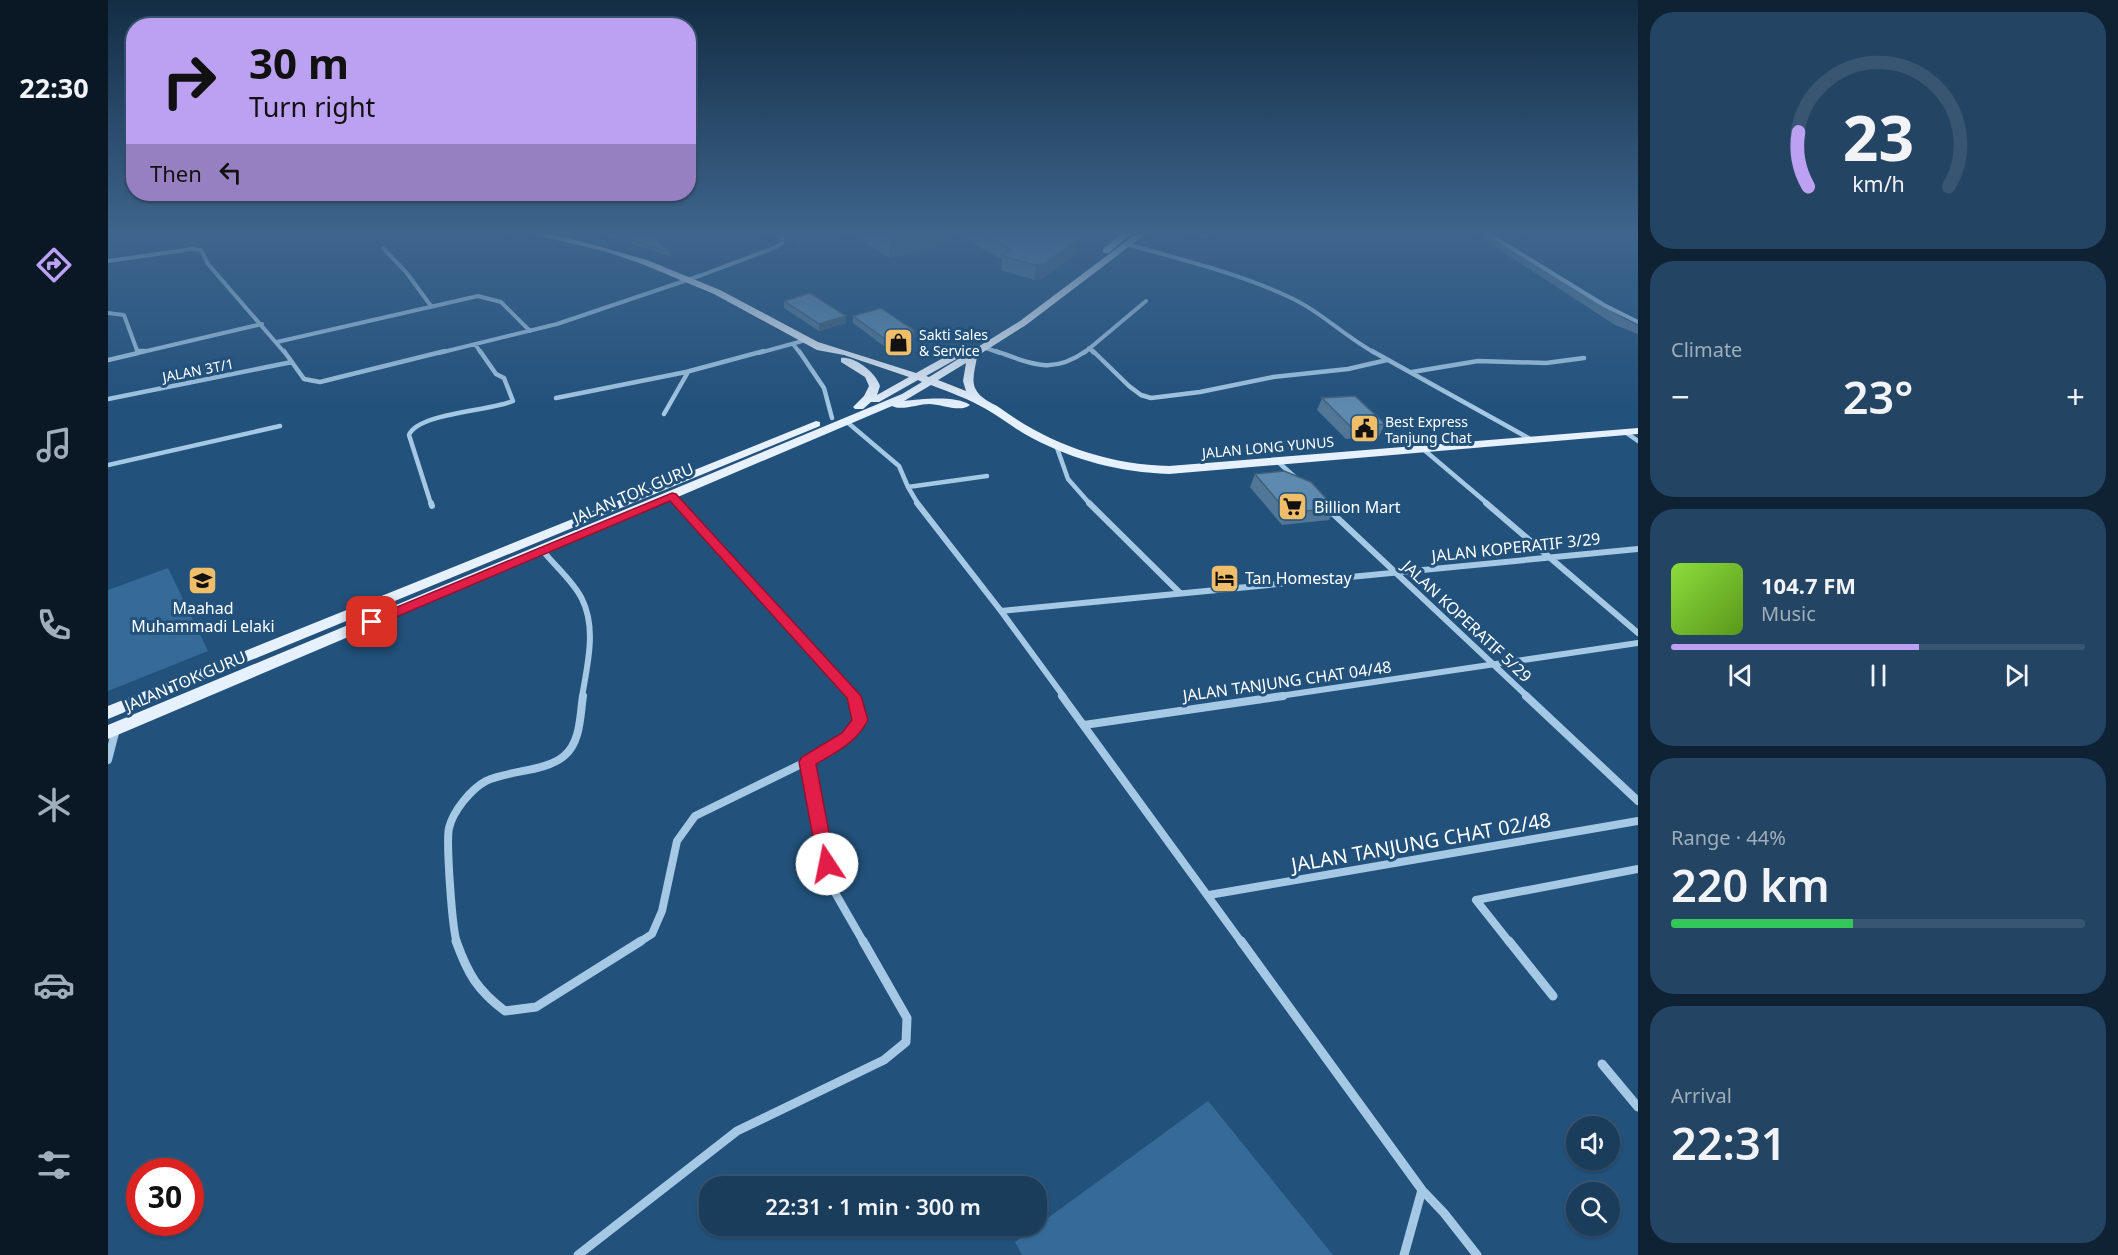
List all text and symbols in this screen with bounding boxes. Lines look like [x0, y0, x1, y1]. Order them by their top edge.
text: 30 m [249, 34, 349, 91]
icon: right [150, 42, 228, 120]
text: 22:30 [19, 69, 89, 106]
text: Turn right [249, 88, 375, 125]
text: 23 [1842, 94, 1914, 179]
icon: left [214, 156, 247, 189]
text: Then [150, 158, 202, 188]
text: km/h [1852, 170, 1904, 199]
icon: directions [33, 244, 75, 286]
place label: Sakti Sales & Service [919, 325, 988, 360]
shop icon: Sakti Sales & Service [882, 326, 914, 358]
text: Climate [1671, 336, 1742, 363]
street label: JALAN 3T/1 [159, 354, 235, 387]
text: 23° [1843, 366, 1913, 427]
text: − [1671, 374, 1690, 419]
text: + [2066, 374, 2085, 419]
place label: Best Express Tanjung Chat [1385, 412, 1472, 447]
public building icon: Best Express Tanjung Chat [1348, 413, 1380, 445]
icon: music [33, 424, 75, 466]
street label: JALAN LONG YUNUS [1199, 432, 1335, 462]
street label: JALAN TOK GURU [567, 458, 697, 529]
supermarket icon: Billion Mart [1277, 491, 1309, 523]
place label: Billion Mart [1314, 496, 1401, 518]
street label: JALAN KOPERATIF 3/29 [1429, 527, 1601, 567]
street label: JALAN KOPERATIF 5/29 [1396, 554, 1536, 687]
hotel icon: Tan Homestay [1208, 562, 1240, 594]
school or university icon: Maahad Muhammadi Lelaki [187, 564, 219, 596]
place label: Tan Homestay [1245, 567, 1353, 589]
text: 104.7 FM [1761, 570, 1856, 600]
pin [346, 596, 397, 647]
place label: Maahad Muhammadi Lelaki [131, 597, 275, 637]
text: Music [1761, 600, 1816, 627]
icon: phone [33, 604, 75, 646]
icon: arrive [355, 605, 388, 638]
street label: JALAN TOK GURU [119, 646, 249, 717]
street label: JALAN TANJUNG CHAT 04/48 [1179, 655, 1393, 707]
icon: previous [1724, 659, 1757, 692]
icon: pause [1862, 659, 1895, 692]
icon: next [2000, 659, 2033, 692]
icon: climate [33, 784, 75, 826]
street label: JALAN TANJUNG CHAT 02/48 [1287, 806, 1553, 878]
text: Range · 44% [1671, 824, 1786, 851]
position arrow [795, 832, 859, 896]
text: 220 km [1671, 854, 1830, 915]
icon: car [33, 964, 75, 1006]
text: Arrival [1671, 1082, 1732, 1109]
text: 22:31 [1671, 1112, 1786, 1173]
map controls [1566, 1116, 1620, 1236]
button: sound [1566, 1116, 1620, 1170]
icon: filters [33, 1144, 75, 1186]
speed limit sign: 30 [126, 1158, 204, 1236]
button: search [1566, 1182, 1620, 1236]
text: 22:31 · 1 min · 300 m [765, 1191, 981, 1221]

